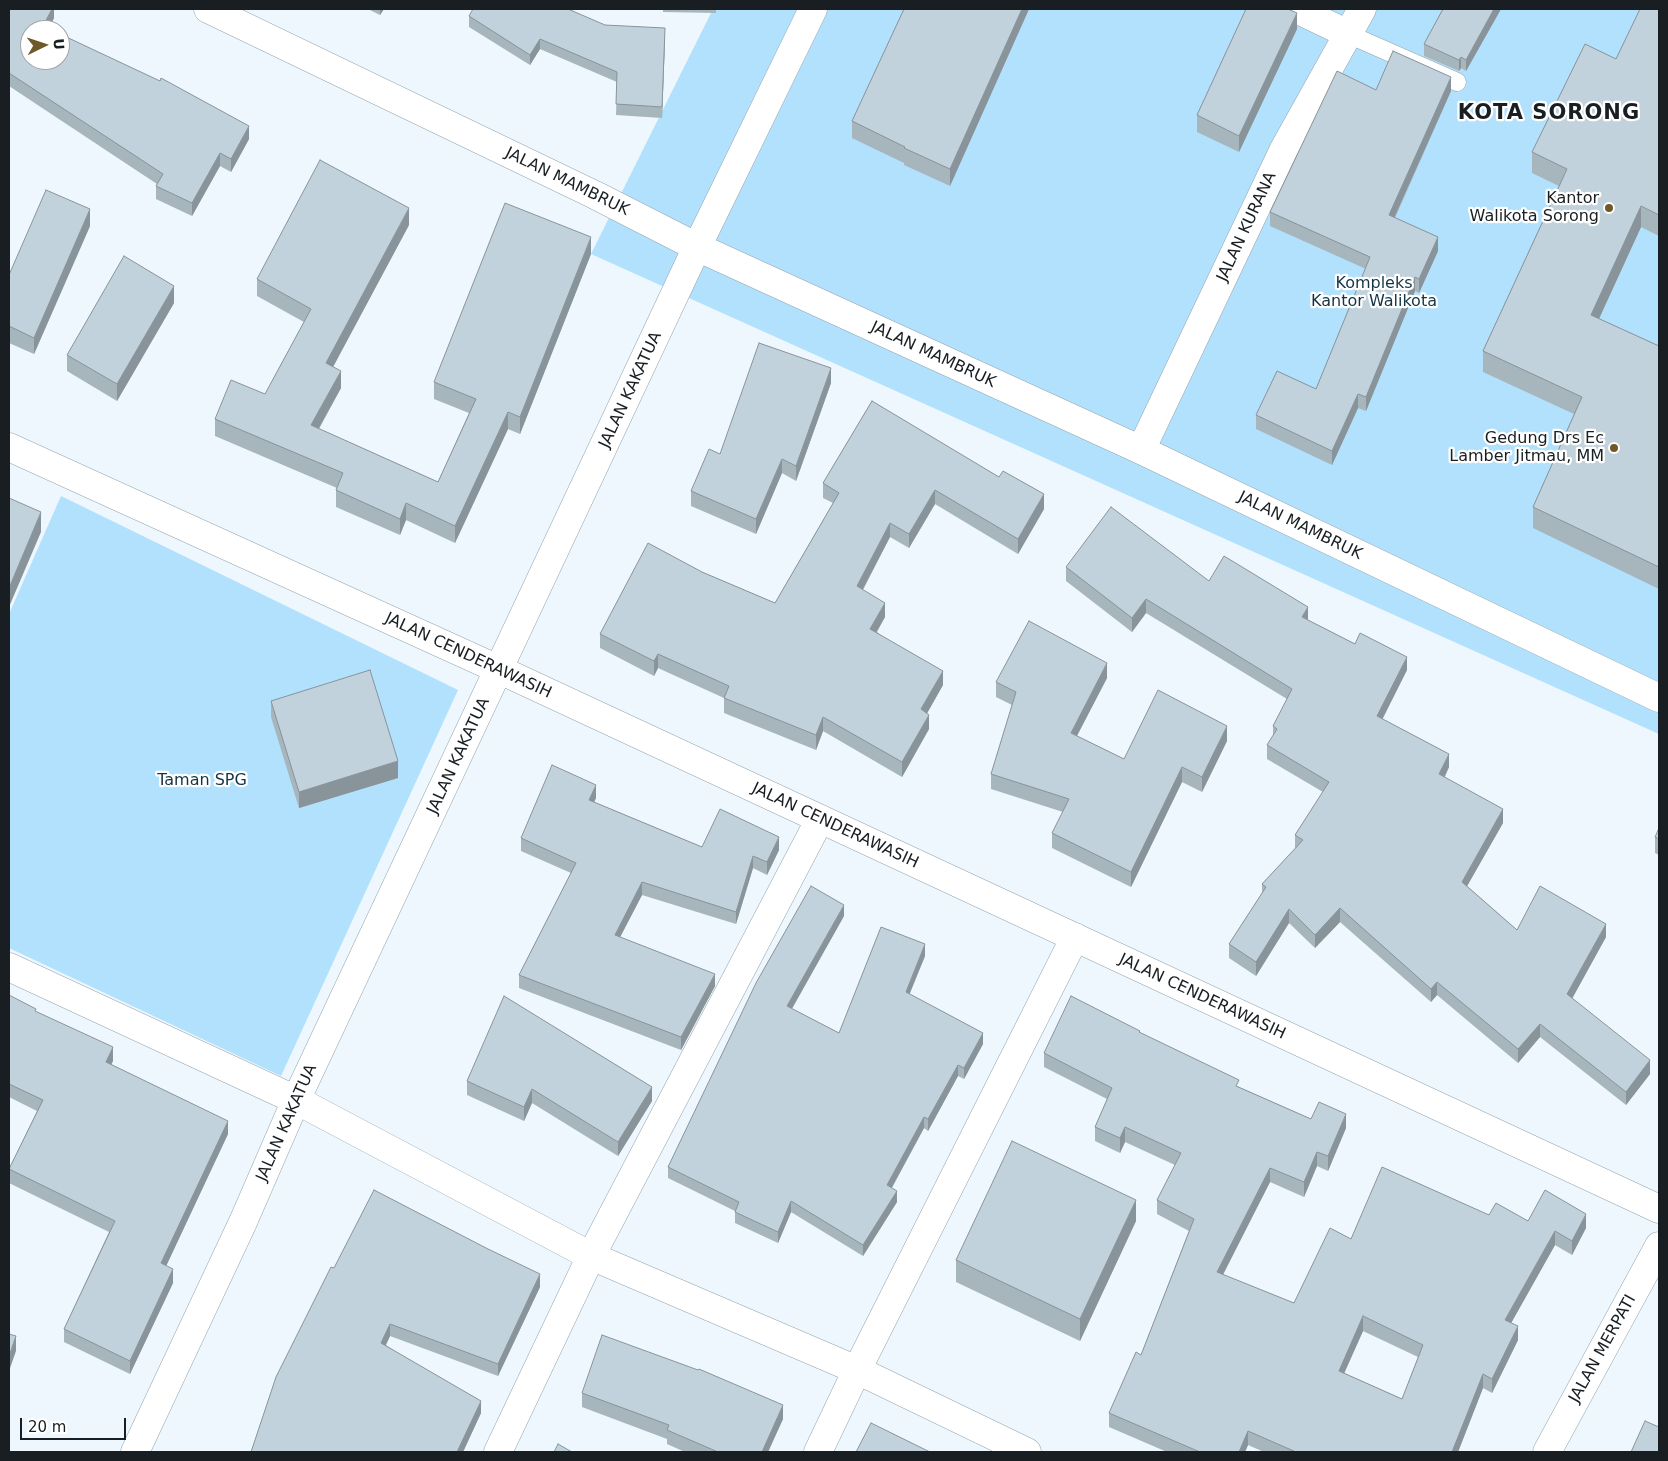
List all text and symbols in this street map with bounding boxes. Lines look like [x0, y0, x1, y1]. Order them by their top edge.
north arrow [20, 20, 70, 70]
text: U [51, 38, 67, 50]
district label: KOTA SORONG [1456, 101, 1642, 127]
street label: JALAN MAMBRUK [502, 144, 632, 220]
street label: JALAN KURANA [1213, 169, 1281, 285]
place label: Kantor Walikota Sorong [1470, 189, 1599, 227]
marker: Kantor Walikota Sorong [1603, 202, 1615, 214]
park label: Kompleks Kantor Walikota [1311, 274, 1437, 312]
street label: JALAN MAMBRUK [868, 318, 998, 392]
street label: JALAN KAKATUA [596, 329, 666, 451]
place label: Gedung Drs Ec Lamber Jitmau, MM [1449, 429, 1604, 467]
marker: Gedung Drs Ec Lamber Jitmau, MM [1608, 442, 1620, 454]
street label: JALAN MAMBRUK [1235, 488, 1365, 564]
street label: JALAN CENDERAWASIH [382, 609, 554, 703]
street label: JALAN KAKATUA [424, 695, 494, 817]
park label: Taman SPG [157, 771, 247, 791]
street label: JALAN CENDERAWASIH [749, 779, 921, 873]
street label: JALAN CENDERAWASIH [1116, 950, 1288, 1044]
street label: JALAN KAKATUA [253, 1061, 321, 1185]
street label: JALAN MERPATI [1565, 1292, 1641, 1406]
scale bar [22, 1408, 129, 1440]
text: 20 m [28, 1418, 66, 1436]

